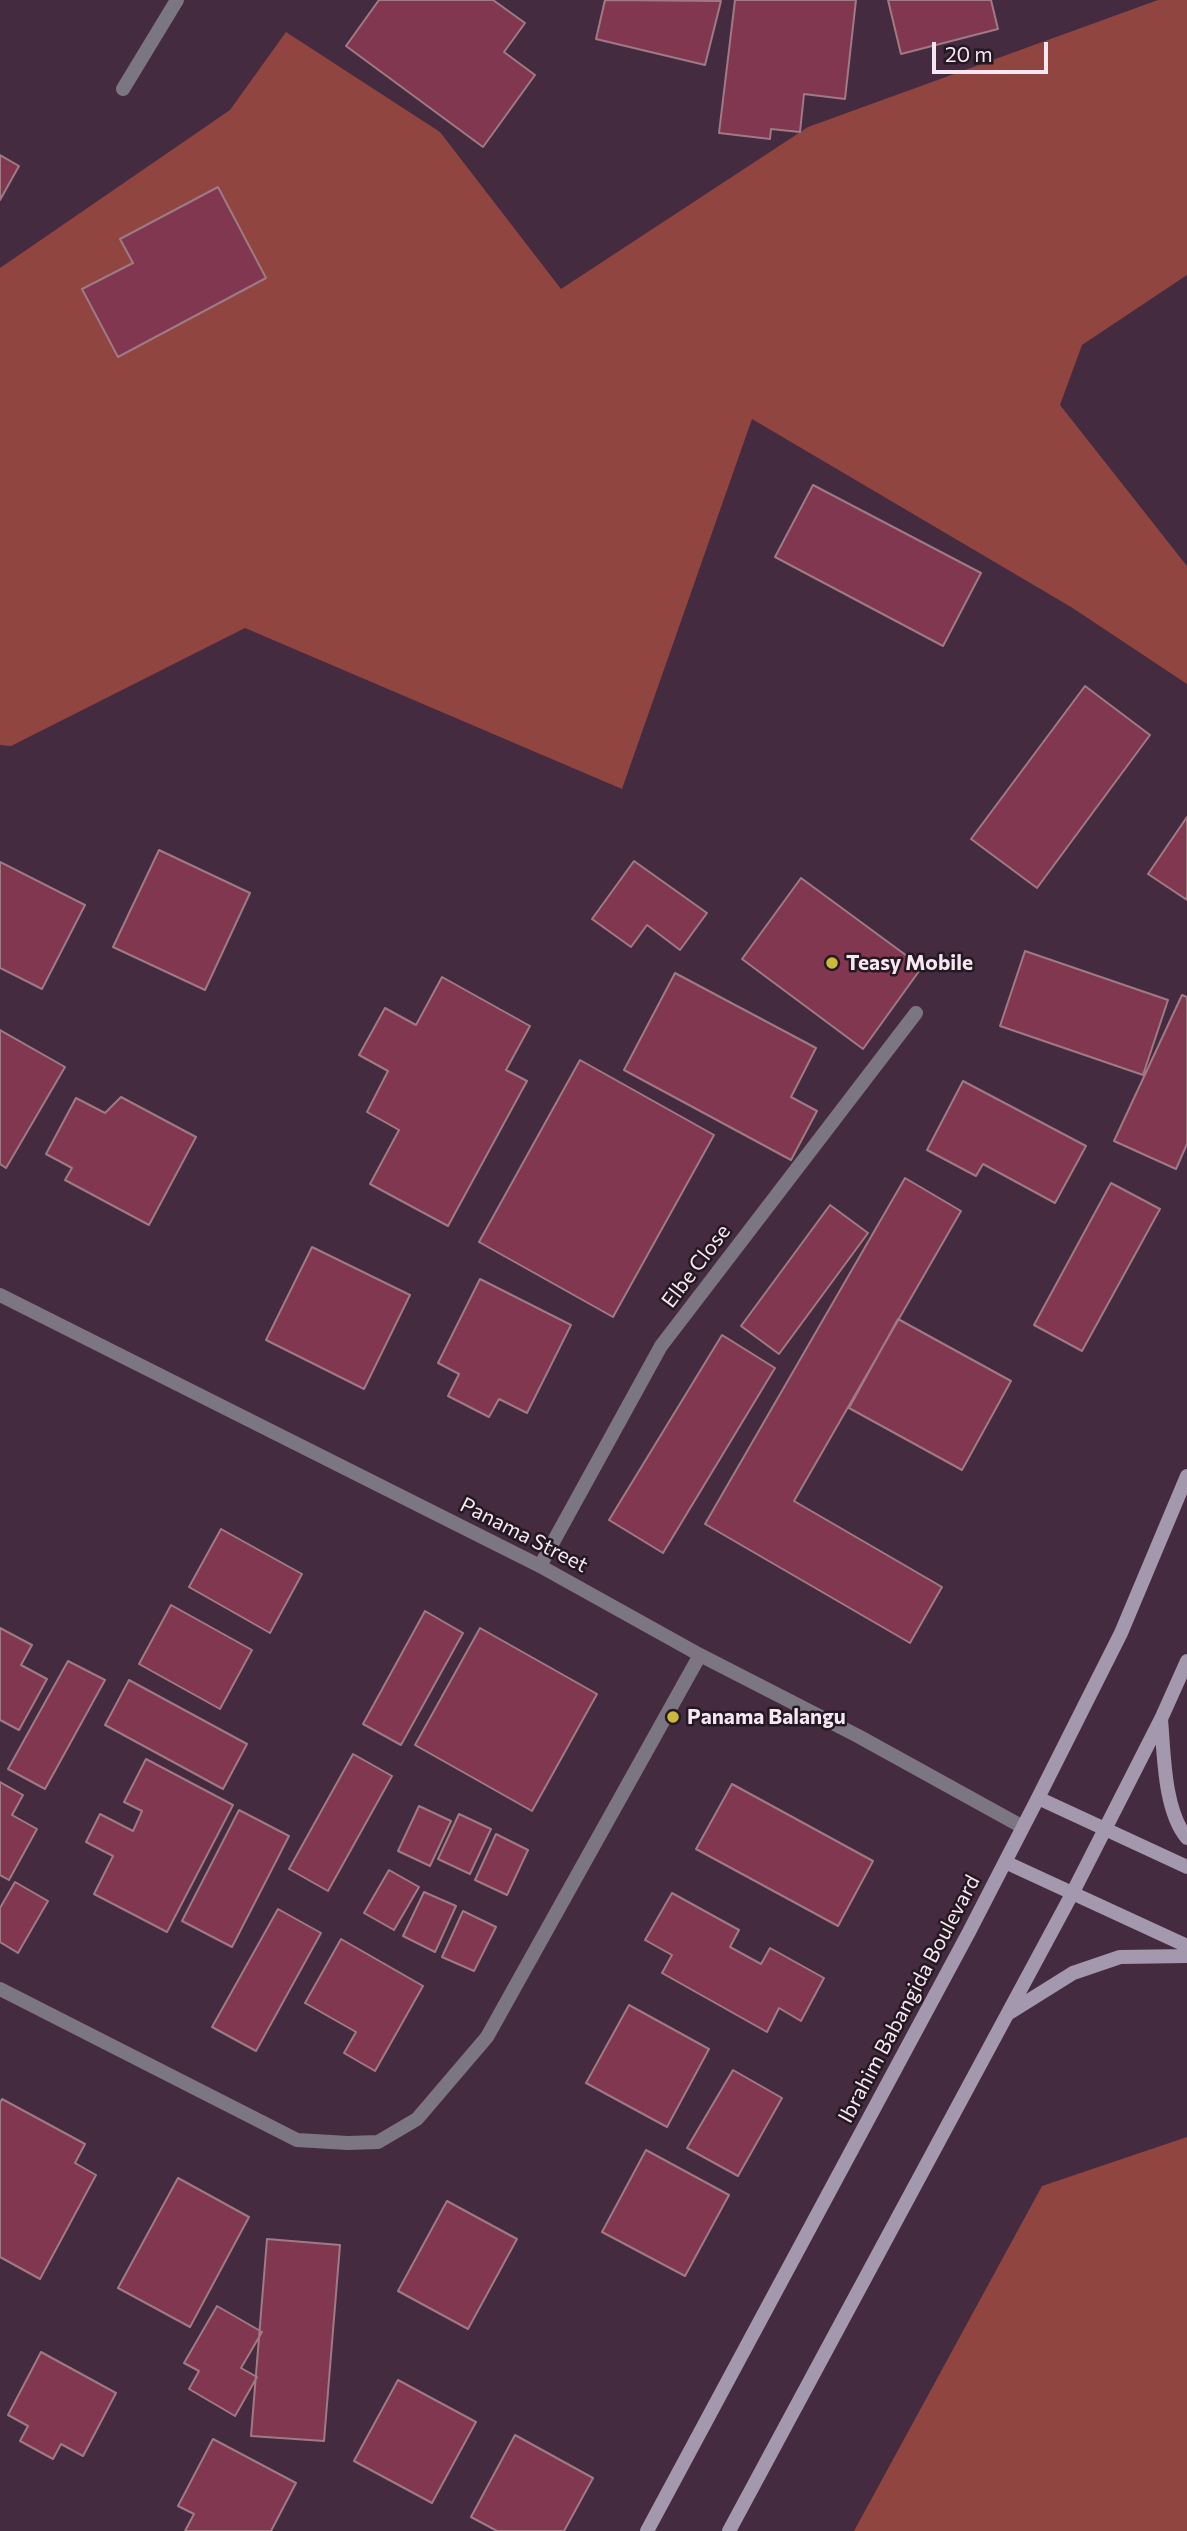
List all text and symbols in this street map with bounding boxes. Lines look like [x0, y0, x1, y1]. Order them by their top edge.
scale bar [935, 28, 1050, 72]
text: 20 m [945, 41, 993, 66]
place label: Teasy Mobile [846, 950, 973, 976]
marker: Teasy Mobile [824, 955, 840, 971]
street label: Elbe Close [656, 1219, 736, 1313]
street label: Panama Street [456, 1492, 592, 1578]
place label: Panama Balangu [687, 1704, 846, 1730]
marker: Panama Balangu [665, 1709, 681, 1725]
street label: Ibrahim Babangida Boulevard [833, 1871, 985, 2127]

